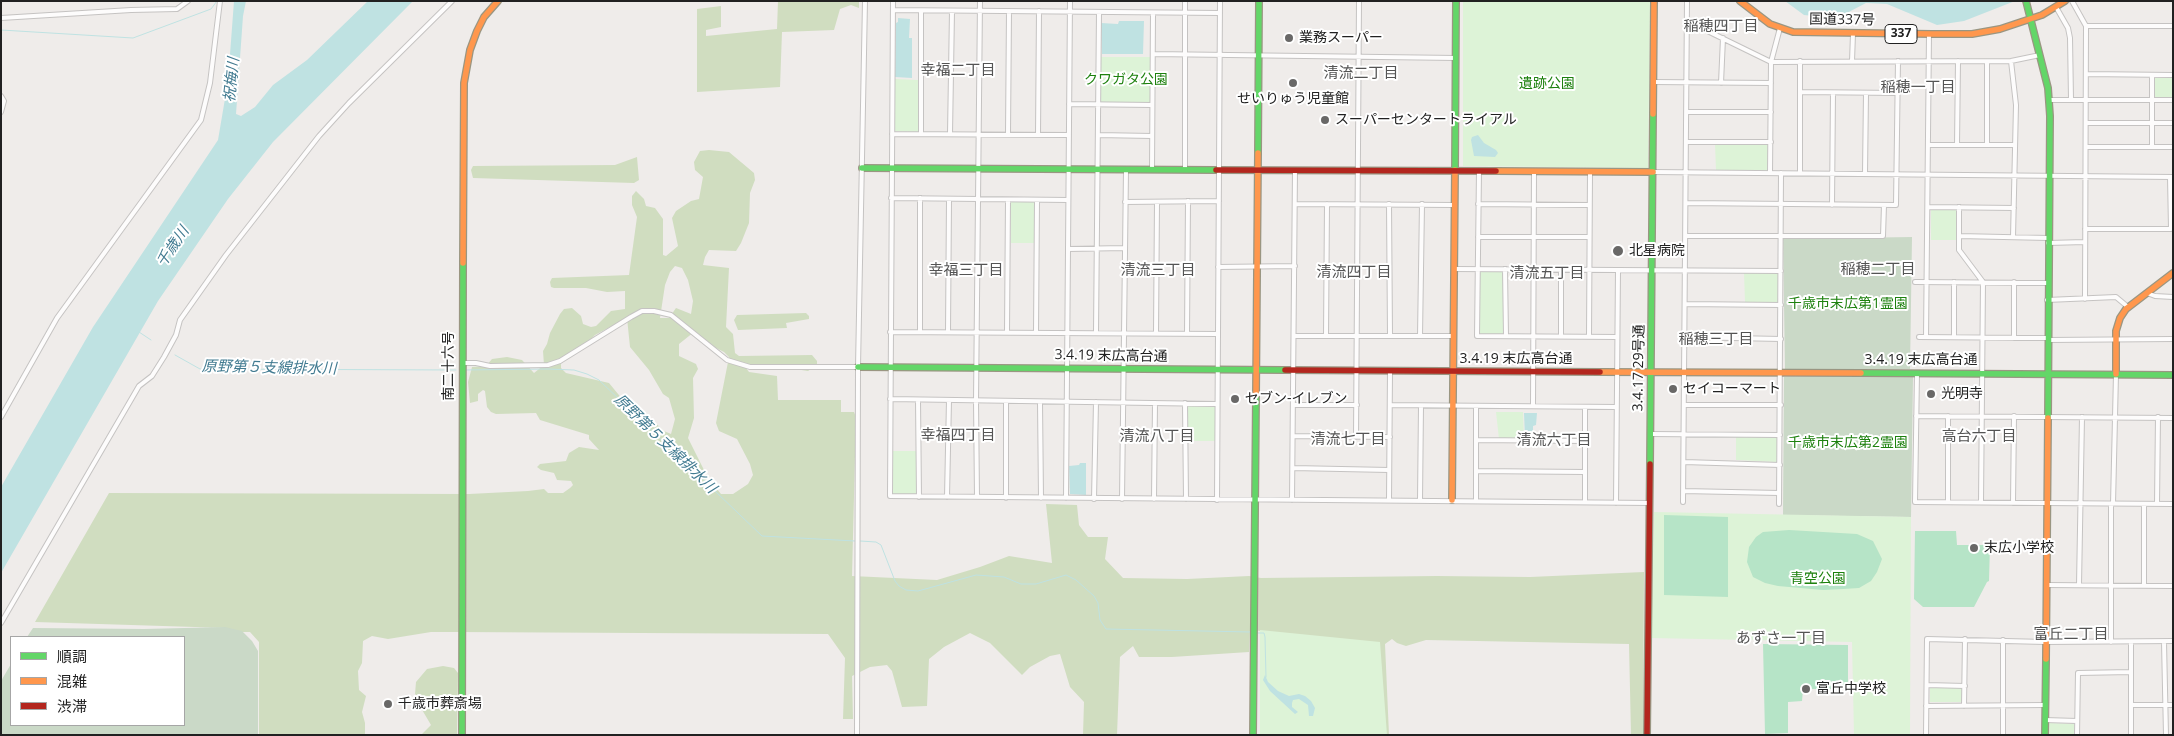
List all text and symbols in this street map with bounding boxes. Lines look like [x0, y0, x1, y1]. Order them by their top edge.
street label: 国道337号 [1809, 11, 1875, 29]
district label: 稲穂四丁目 [1684, 18, 1758, 36]
road number: 337 [1885, 24, 1917, 44]
place label: 業務スーパー [1299, 30, 1383, 46]
marker: 業務スーパー [1283, 32, 1295, 44]
water label: 祝梅川 [221, 57, 243, 103]
district label: 幸福二丁目 [921, 62, 995, 80]
district label: 清流二丁目 [1324, 65, 1398, 83]
park label: クワガタ公園 [1084, 72, 1168, 88]
park label: 遺跡公園 [1519, 76, 1575, 92]
marker: せいりゅう児童館 [1287, 77, 1299, 89]
district label: 稲穂一丁目 [1881, 79, 1955, 97]
place label: せいりゅう児童館 [1237, 91, 1349, 107]
place label: スーパーセンタートライアル [1335, 112, 1517, 128]
marker: スーパーセンタートライアル [1319, 114, 1331, 126]
water label: 千歳川 [153, 223, 193, 271]
place label: 北星病院 [1629, 243, 1685, 259]
marker: 北星病院 [1611, 244, 1625, 258]
district label: 稲穂二丁目 [1841, 261, 1915, 279]
district label: 幸福三丁目 [929, 262, 1003, 280]
district label: 清流三丁目 [1121, 262, 1195, 280]
district label: 清流四丁目 [1317, 264, 1391, 282]
district label: 清流五丁目 [1510, 265, 1584, 283]
park label: 千歳市末広第1霊園 [1788, 296, 1908, 312]
street label: 3.4.17 29号通 [1630, 324, 1648, 412]
street label: 南二十六号 [441, 331, 457, 401]
district label: 稲穂三丁目 [1679, 331, 1753, 349]
street label: 3.4.19 末広高台通 [1054, 347, 1168, 365]
street label: 3.4.19 末広高台通 [1459, 351, 1573, 367]
street label: 3.4.19 末広高台通 [1864, 352, 1978, 368]
water label: 原野第５支線排水川 [201, 358, 337, 378]
place label: セイコーマート [1683, 381, 1781, 397]
marker: セイコーマート [1667, 383, 1679, 395]
place label: 光明寺 [1941, 386, 1983, 402]
marker: 光明寺 [1925, 388, 1937, 400]
water label: 原野第５支線排水川 [610, 391, 720, 497]
place label: セブン-イレブン [1245, 391, 1348, 407]
marker: セブン-イレブン [1229, 393, 1241, 405]
district label: 幸福四丁目 [921, 427, 995, 445]
district label: 清流八丁目 [1120, 428, 1194, 446]
district label: 高台六丁目 [1942, 428, 2016, 446]
district label: 清流七丁目 [1311, 431, 1385, 449]
district label: 清流六丁目 [1517, 432, 1591, 450]
park label: 千歳市末広第2霊園 [1788, 435, 1908, 451]
place label: 末広小学校 [1984, 540, 2054, 556]
marker: 末広小学校 [1968, 542, 1980, 554]
park label: 青空公園 [1790, 571, 1846, 587]
district label: 富丘二丁目 [2034, 626, 2108, 644]
district label: あずさ一丁目 [1736, 630, 1826, 648]
legend [10, 636, 185, 726]
text: 順調 [57, 646, 87, 666]
text: 混雑 [57, 671, 87, 691]
place label: 富丘中学校 [1816, 681, 1886, 697]
marker: 富丘中学校 [1800, 683, 1812, 695]
text: 渋滞 [57, 696, 87, 716]
place label: 千歳市葬斎場 [398, 696, 482, 712]
marker: 千歳市葬斎場 [382, 698, 394, 710]

